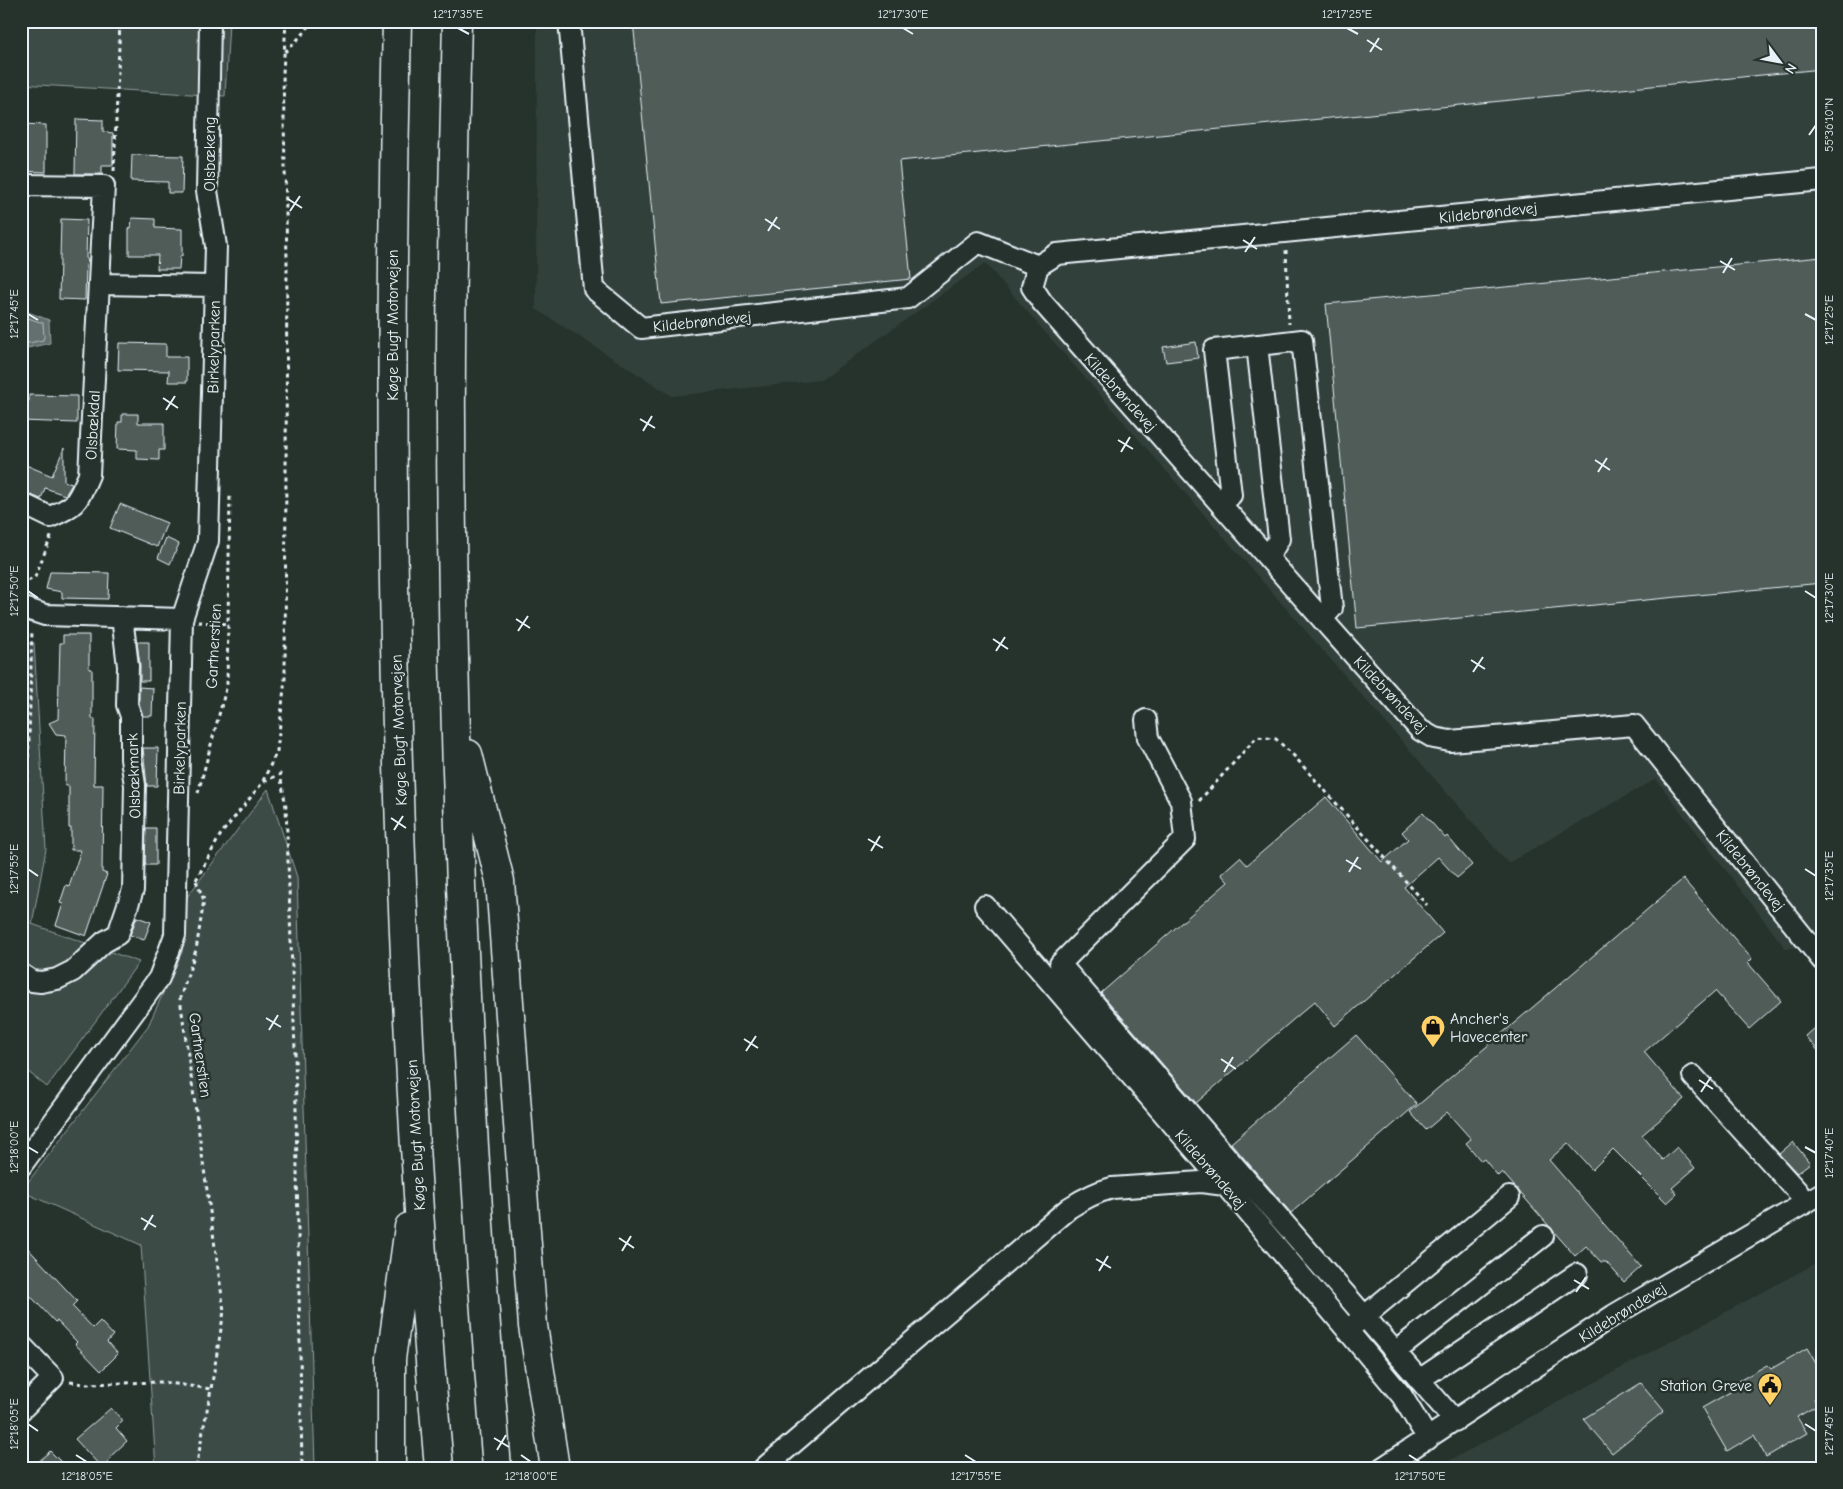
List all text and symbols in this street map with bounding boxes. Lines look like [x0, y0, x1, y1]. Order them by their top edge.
text: 12°17'35"E [433, 7, 483, 21]
text: 12°17'30"E [878, 7, 928, 21]
text: 12°17'25"E [1322, 7, 1372, 21]
north arrow [1756, 38, 1806, 88]
text: N [1781, 60, 1800, 77]
text: 55°36'10"N [1822, 98, 1836, 152]
street label: Olsbækeng [201, 117, 219, 191]
street label: Kildebrøndevej [1438, 199, 1538, 227]
street label: Køge Bugt Motorvejen [384, 249, 402, 401]
text: 12°17'45"E [7, 289, 21, 339]
text: 12°17'25"E [1822, 295, 1836, 345]
street label: Birkelyparken [204, 300, 224, 394]
street label: Kildebrøndevej [652, 308, 752, 336]
street label: Kildebrøndevej [1080, 350, 1160, 435]
street label: Olsbækdal [82, 390, 104, 460]
text: 12°17'50"E [7, 565, 21, 617]
text: 12°17'30"E [1822, 573, 1836, 623]
street label: Gartnerstien [203, 603, 225, 689]
street label: Kildebrøndevej [1350, 652, 1431, 737]
street label: Køge Bugt Motorvejen [387, 654, 411, 806]
street label: Birkelyparken [170, 701, 190, 795]
street label: Olsbækmark [124, 733, 144, 819]
street label: Kildebrøndevej [1712, 826, 1788, 915]
text: 12°17'55"E [7, 844, 21, 894]
text: 12°17'35"E [1822, 851, 1836, 901]
place label: Ancher's Havecenter [1450, 1010, 1528, 1046]
street label: Gartnerstien [185, 1012, 215, 1099]
shop icon: Ancher's Havecenter [1420, 1014, 1446, 1048]
street label: Køge Bugt Motorvejen [403, 1059, 429, 1211]
text: 12°18'00"E [7, 1121, 21, 1173]
street label: Kildebrøndevej [1171, 1126, 1250, 1213]
text: 12°17'40"E [1822, 1128, 1836, 1178]
street label: Kildebrøndevej [1576, 1279, 1669, 1347]
public building icon: Station Greve [1757, 1372, 1783, 1406]
place label: Station Greve [1660, 1377, 1752, 1395]
text: 12°18'05"E [7, 1398, 21, 1450]
text: 12°17'45"E [1822, 1406, 1836, 1456]
text: 12°18'05"E [61, 1469, 113, 1483]
text: 12°18'00"E [505, 1469, 557, 1483]
text: 12°17'55"E [951, 1469, 1001, 1483]
text: 12°17'50"E [1394, 1469, 1446, 1483]

